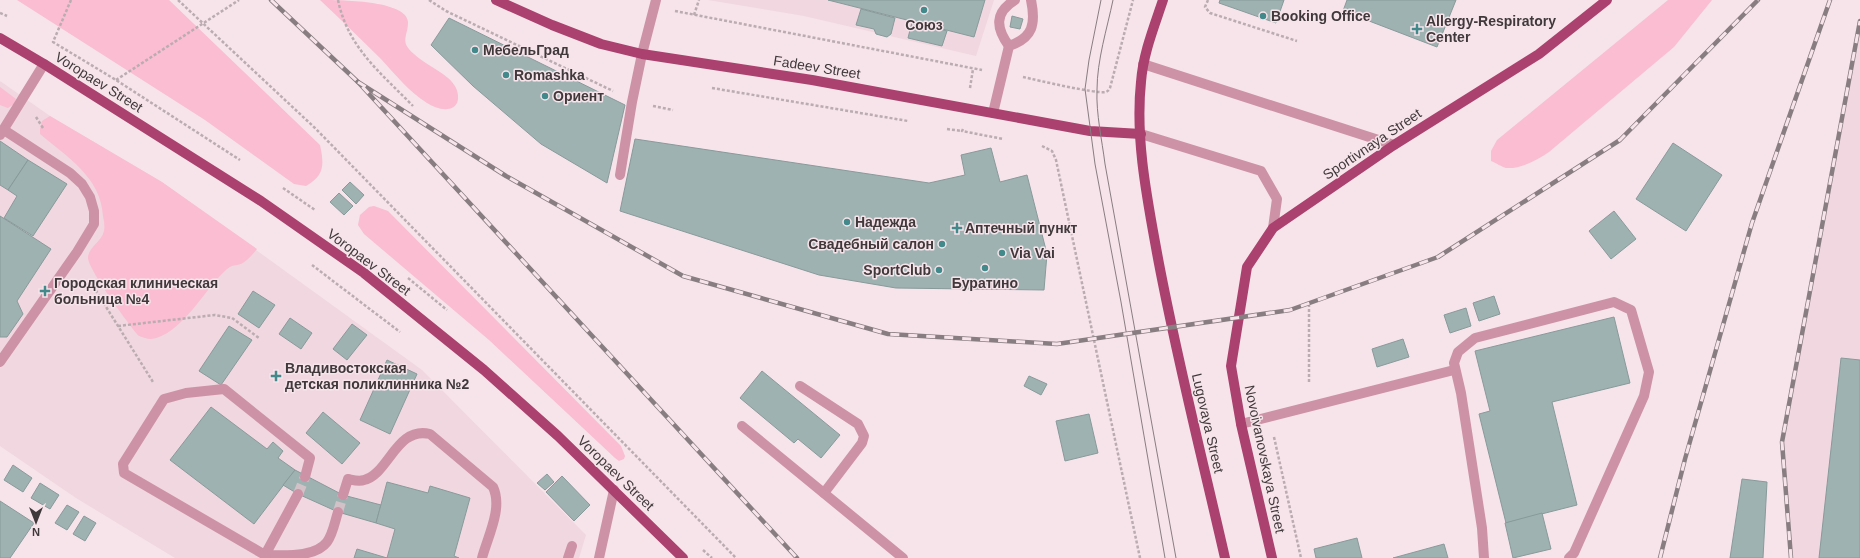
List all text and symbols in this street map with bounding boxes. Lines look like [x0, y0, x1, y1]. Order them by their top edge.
marker: Союз [919, 5, 929, 15]
place label: Booking Office [1271, 8, 1371, 24]
marker: Booking Office [1258, 11, 1268, 21]
place label: Allergy-Respiratory Center [1426, 13, 1556, 45]
place label: Союз [905, 17, 943, 33]
marker: Allergy-Respiratory Center [1411, 23, 1423, 35]
place label: МебельГрад [483, 42, 569, 58]
marker: МебельГрад [470, 45, 480, 55]
street label: Voropaev Street [52, 49, 146, 115]
street label: Fadeev Street [772, 52, 862, 82]
place label: Romashka [514, 67, 585, 83]
marker: Romashka [501, 70, 511, 80]
place label: Ориент [553, 88, 604, 104]
marker: Ориент [540, 91, 550, 101]
street label: Sportivnaya Street [1320, 105, 1424, 183]
place label: Надежда [855, 214, 916, 230]
marker: Надежда [842, 217, 852, 227]
place label: Аптечный пункт [965, 220, 1078, 236]
marker: Аптечный пункт [952, 223, 962, 233]
street label: Voropaev Street [324, 225, 414, 299]
place label: Свадебный салон [808, 236, 934, 252]
marker: Свадебный салон [937, 239, 947, 249]
place label: Via Vai [1010, 245, 1055, 261]
marker: Via Vai [997, 248, 1007, 258]
place label: SportClub [863, 262, 931, 278]
marker: Буратино [980, 263, 990, 273]
marker: SportClub [934, 265, 944, 275]
place label: Городская клиническая больница №4 [54, 275, 218, 307]
place label: Буратино [952, 275, 1018, 291]
marker: Городская клиническая больница №4 [39, 285, 51, 297]
place label: Владивостокская детская поликлинника №2 [285, 360, 469, 392]
marker: Владивостокская детская поликлинника №2 [270, 370, 282, 382]
street label: Lugovaya Street [1189, 372, 1227, 475]
street label: Novoivanovskaya Street [1241, 384, 1289, 535]
street label: Voropaev Street [574, 432, 658, 514]
north arrow [16, 502, 56, 542]
text: N [32, 526, 40, 538]

